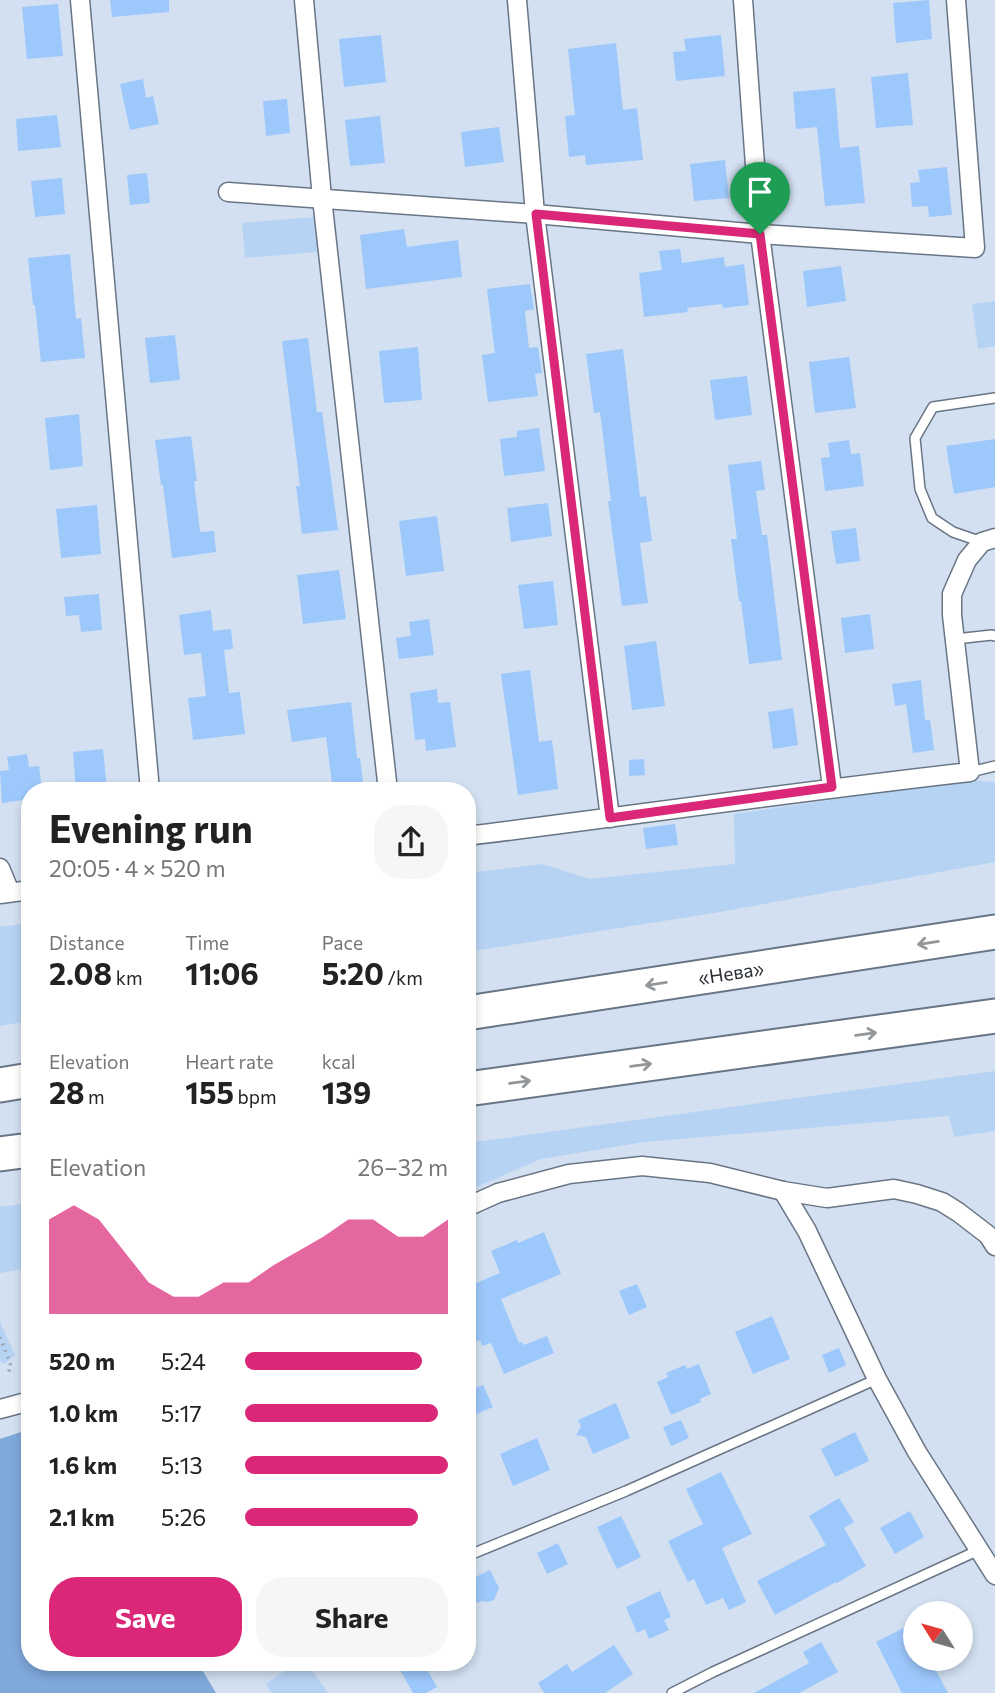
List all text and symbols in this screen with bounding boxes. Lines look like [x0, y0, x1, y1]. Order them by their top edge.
pin [730, 162, 790, 234]
icon: arrive [741, 173, 779, 211]
text: Evening run [49, 804, 253, 851]
button: share [374, 805, 448, 879]
text: 20:05 · 4 × 520 m [49, 854, 226, 882]
text: Distance [49, 931, 125, 954]
text: Time [185, 931, 229, 954]
text: Pace [322, 931, 363, 954]
one-way arrow [917, 937, 939, 950]
text: 2.08 [49, 954, 112, 991]
text: 11:06 [185, 954, 259, 991]
text: 5:20 [322, 954, 384, 991]
street label: «Нева» [697, 956, 765, 989]
text: km [112, 966, 143, 989]
text: /km [384, 966, 423, 989]
one-way arrow [645, 978, 668, 991]
one-way arrow [854, 1027, 877, 1040]
text: Elevation [49, 1050, 129, 1073]
text: Heart rate [185, 1050, 274, 1073]
text: kcal [322, 1050, 356, 1073]
one-way arrow [629, 1059, 652, 1072]
text: 28 [49, 1073, 84, 1110]
text: 155 [185, 1073, 234, 1110]
text: 139 [322, 1073, 371, 1110]
one-way arrow [508, 1075, 531, 1088]
text: m [84, 1085, 105, 1108]
text: bpm [234, 1085, 277, 1108]
text: Elevation [49, 1153, 146, 1181]
text: 26–32 m [358, 1153, 448, 1181]
text: 520 m [49, 1347, 115, 1375]
text: 5:24 [161, 1347, 206, 1375]
text: 1.0 km [49, 1399, 118, 1427]
text: 5:17 [161, 1399, 202, 1427]
text: 1.6 km [49, 1451, 117, 1479]
text: 5:13 [161, 1451, 203, 1479]
text: 2.1 km [49, 1503, 115, 1531]
text: 5:26 [161, 1503, 206, 1531]
button: Save [49, 1577, 242, 1657]
button: Share [256, 1577, 448, 1657]
north arrow [903, 1601, 973, 1671]
map controls [903, 1601, 973, 1671]

